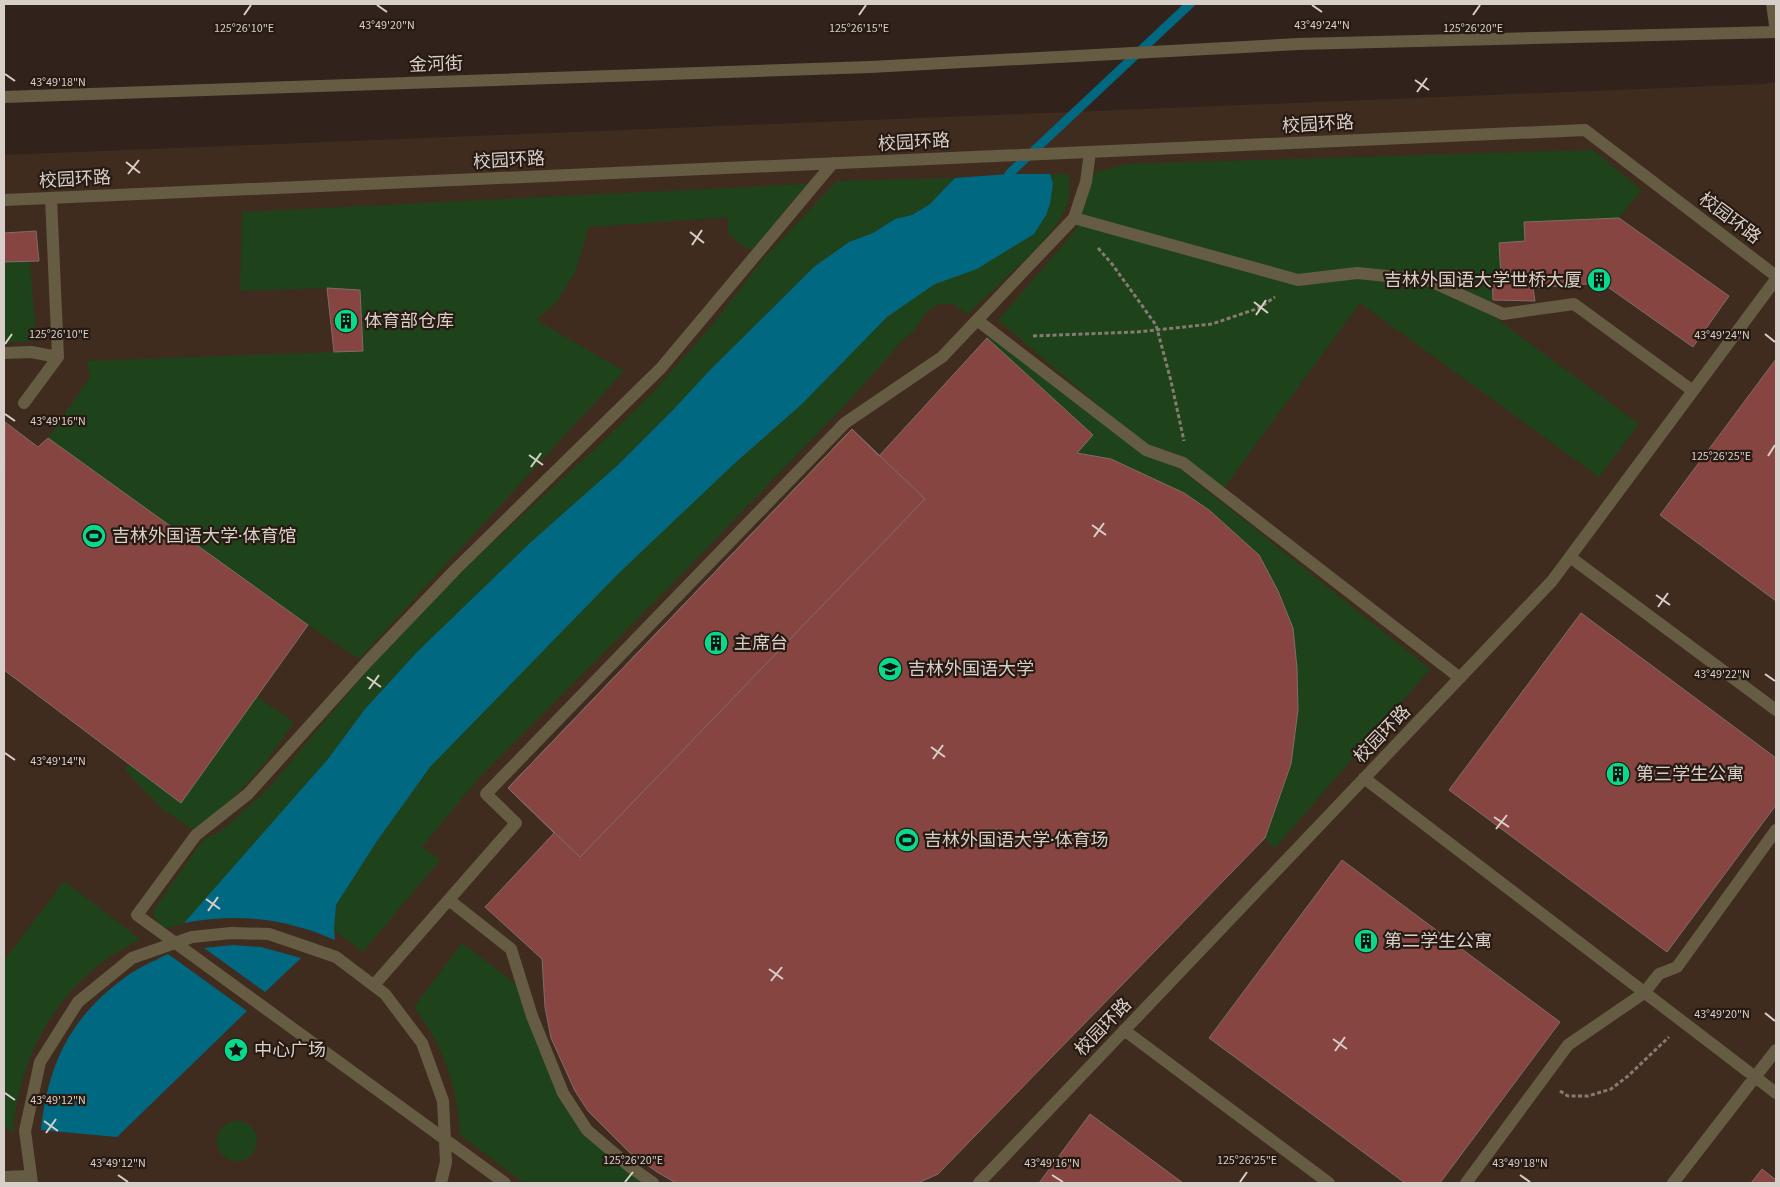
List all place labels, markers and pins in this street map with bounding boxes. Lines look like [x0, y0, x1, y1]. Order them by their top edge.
building icon: 吉林外国语大学世桥大厦 [1586, 267, 1612, 293]
place label: 吉林外国语大学世桥大厦 [1384, 268, 1582, 293]
building icon: 体育部仓库 [333, 308, 359, 334]
place label: 体育部仓库 [364, 309, 454, 334]
sports icon: 吉林外国语大学·体育馆 [81, 523, 107, 549]
place label: 吉林外国语大学·体育馆 [112, 524, 296, 549]
building icon: 主席台 [703, 630, 729, 656]
place label: 主席台 [734, 631, 788, 656]
school or university icon: 吉林外国语大学 [877, 656, 903, 682]
place label: 吉林外国语大学 [908, 657, 1034, 682]
building icon: 第三学生公寓 [1605, 761, 1631, 787]
place label: 第三学生公寓 [1636, 762, 1744, 787]
sports icon: 吉林外国语大学·体育场 [894, 827, 920, 853]
place label: 吉林外国语大学·体育场 [924, 828, 1108, 853]
building icon: 第二学生公寓 [1353, 928, 1379, 954]
place label: 第二学生公寓 [1384, 929, 1492, 954]
place icon: 中心广场 [223, 1037, 249, 1063]
place label: 中心广场 [254, 1038, 326, 1063]

